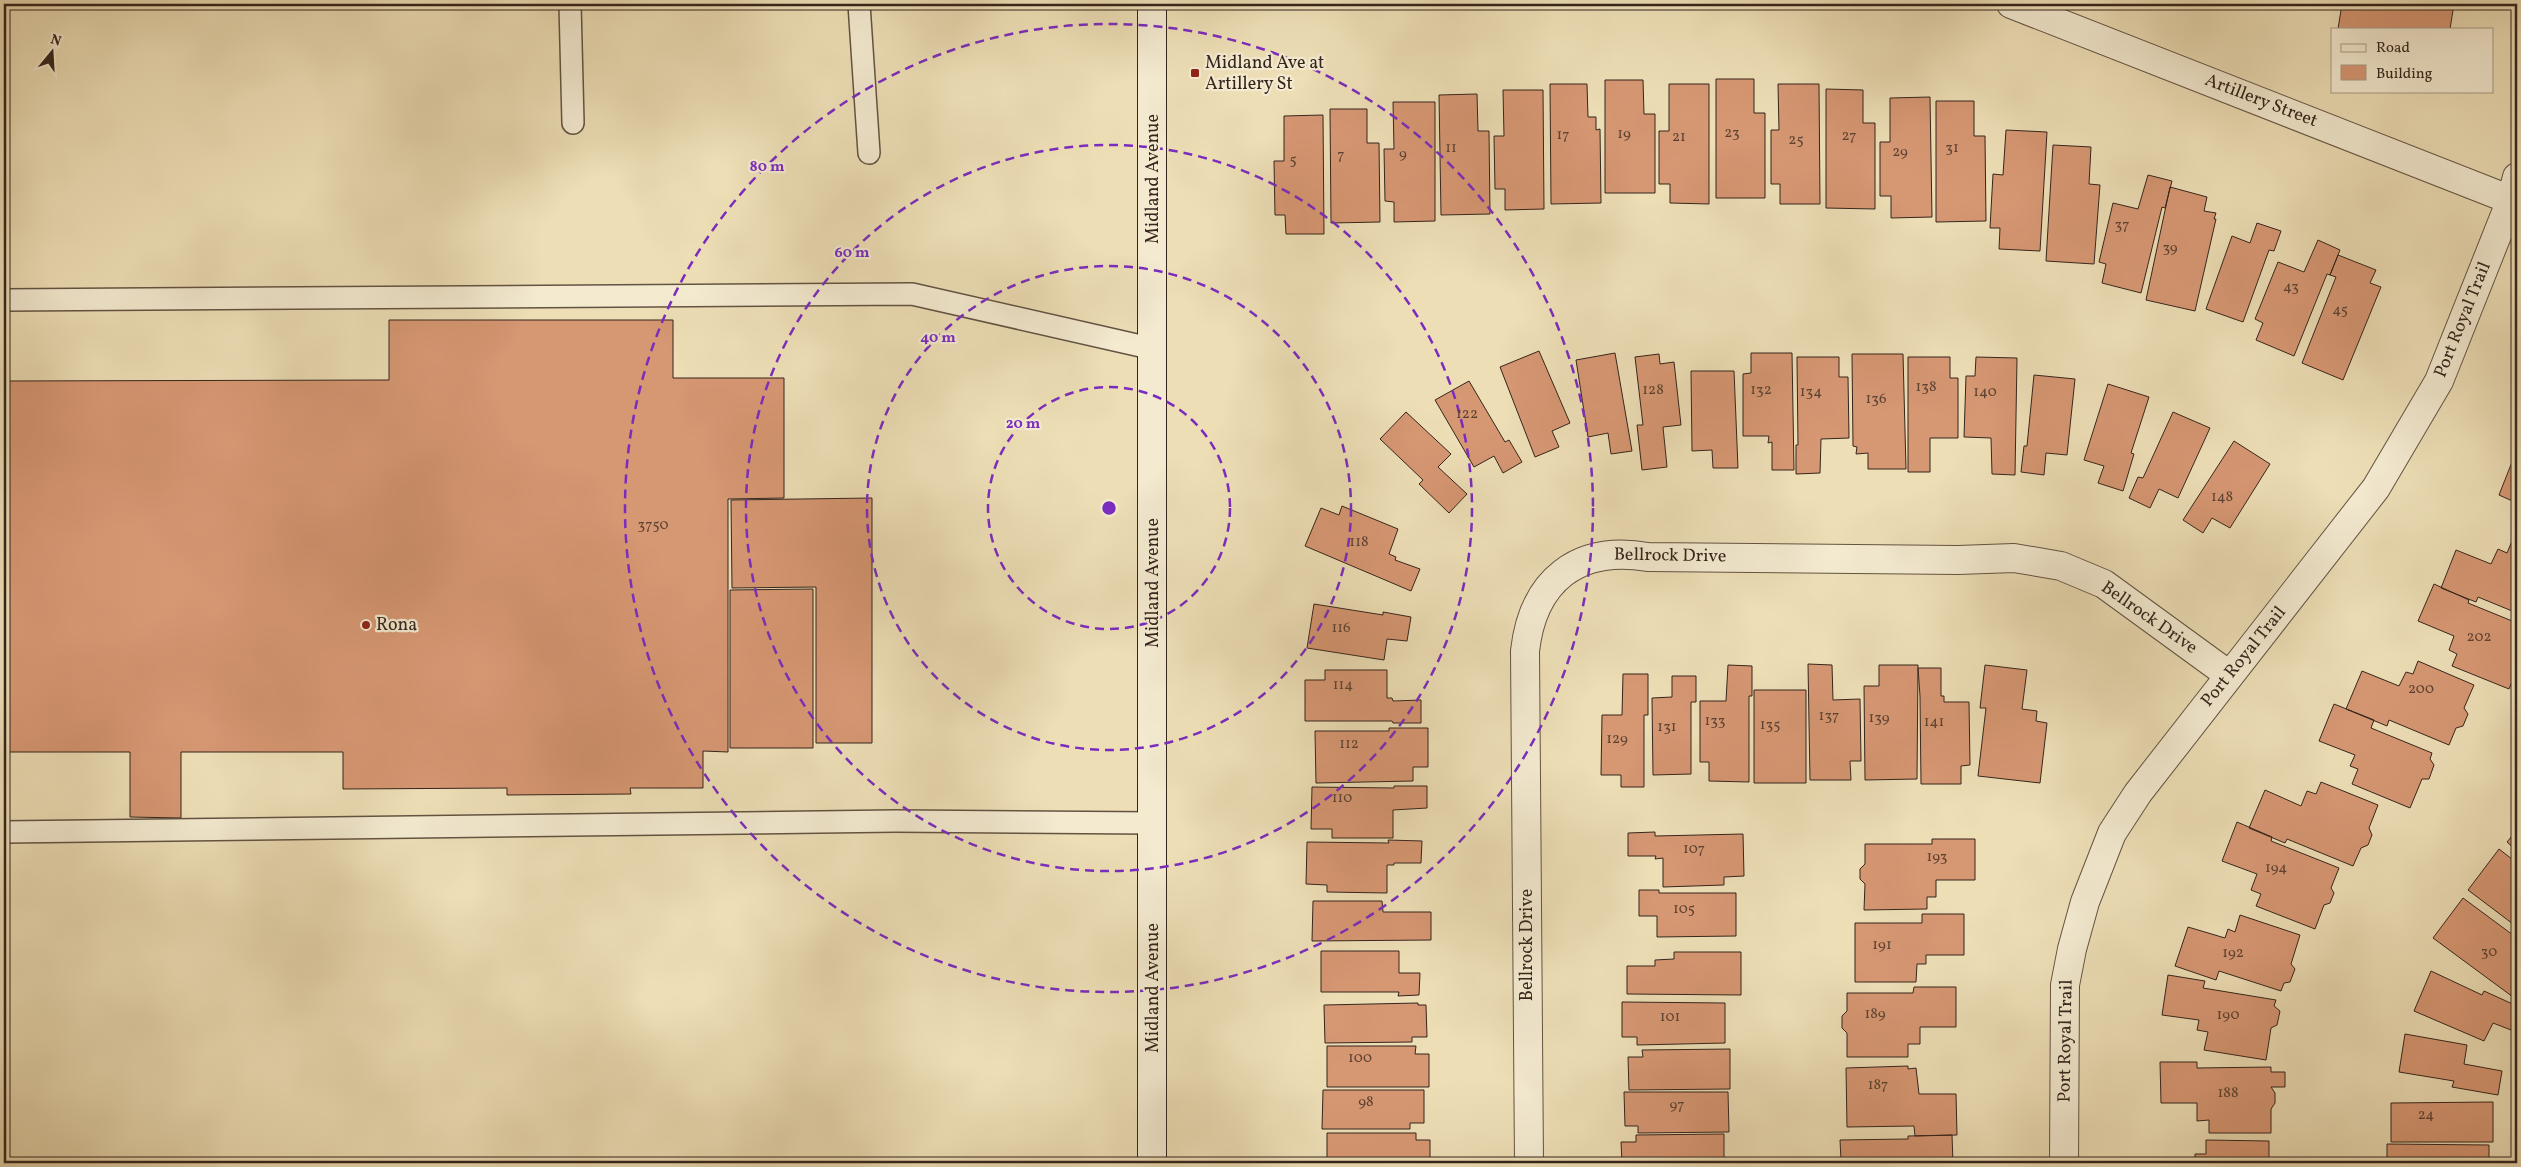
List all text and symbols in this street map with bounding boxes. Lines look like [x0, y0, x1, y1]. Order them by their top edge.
north arrow [28, 28, 78, 78]
legend [2331, 28, 2494, 92]
text: N [48, 30, 63, 52]
text: Road [2376, 38, 2410, 59]
place label: Midland Ave at Artillery St [1205, 51, 1324, 97]
text: Building [2376, 64, 2433, 85]
marker: Midland Ave at Artillery St [1189, 67, 1201, 79]
street label: Artillery Street [2201, 68, 2321, 134]
street label: Midland Avenue [1141, 114, 1166, 244]
house number: 23 [1724, 123, 1740, 144]
house number: 19 [1617, 124, 1631, 145]
house number: 17 [1556, 125, 1570, 146]
house number: 27 [1842, 126, 1856, 147]
house number: 21 [1672, 127, 1686, 148]
house number: 25 [1788, 130, 1804, 151]
house number: 11 [1445, 138, 1457, 159]
house number: 31 [1945, 138, 1959, 159]
house number: 29 [1892, 142, 1908, 163]
house number: 9 [1399, 144, 1407, 165]
house number: 7 [1337, 145, 1345, 166]
house number: 5 [1289, 150, 1297, 171]
text: 80 m [750, 157, 785, 178]
house number: 37 [2115, 215, 2129, 236]
house number: 39 [2162, 238, 2178, 259]
text: 60 m [835, 243, 870, 264]
street label: Port Royal Trail [2428, 258, 2498, 382]
house number: 43 [2283, 277, 2299, 298]
house number: 45 [2332, 300, 2348, 321]
text: 40 m [920, 328, 956, 349]
house number: 138 [1915, 377, 1937, 398]
house number: 128 [1642, 380, 1664, 401]
house number: 132 [1750, 380, 1772, 401]
house number: 134 [1800, 382, 1822, 403]
house number: 140 [1973, 382, 1997, 403]
house number: 136 [1865, 389, 1887, 410]
house number: 122 [1456, 404, 1478, 425]
text: 20 m [1006, 414, 1041, 435]
house number: 148 [2211, 487, 2233, 508]
centre of rings [1100, 499, 1118, 517]
house number: 3750 [638, 515, 668, 536]
street label: Midland Avenue [1141, 518, 1166, 648]
house number: 118 [1349, 532, 1369, 553]
street label: Bellrock Drive [1613, 543, 1727, 569]
street label: Bellrock Drive [2096, 575, 2202, 661]
street label: Port Royal Trail [2196, 601, 2292, 713]
place label: Rona [376, 613, 417, 638]
house number: 116 [1331, 618, 1351, 639]
marker: Rona [360, 619, 372, 631]
house number: 202 [2467, 627, 2491, 648]
house number: 114 [1333, 675, 1353, 696]
house number: 200 [2408, 679, 2434, 700]
house number: 137 [1819, 706, 1839, 727]
house number: 139 [1868, 708, 1890, 729]
house number: 133 [1704, 711, 1726, 732]
house number: 141 [1924, 712, 1944, 733]
house number: 135 [1760, 715, 1780, 736]
house number: 131 [1657, 717, 1677, 738]
house number: 129 [1606, 729, 1628, 750]
house number: 112 [1339, 734, 1359, 755]
house number: 110 [1332, 788, 1352, 809]
house number: 107 [1683, 839, 1705, 860]
house number: 193 [1926, 847, 1948, 868]
house number: 194 [2265, 858, 2287, 879]
street label: Bellrock Drive [1515, 889, 1540, 1001]
house number: 105 [1673, 899, 1695, 920]
street label: Midland Avenue [1141, 923, 1166, 1053]
house number: 191 [1872, 935, 1892, 956]
house number: 30 [2481, 942, 2497, 963]
house number: 192 [2222, 943, 2244, 964]
street label: Port Royal Trail [2052, 979, 2080, 1103]
house number: 189 [1864, 1004, 1886, 1025]
house number: 190 [2217, 1005, 2239, 1026]
house number: 101 [1660, 1007, 1680, 1028]
house number: 100 [1348, 1048, 1372, 1069]
house number: 187 [1868, 1075, 1888, 1096]
house number: 188 [2217, 1083, 2239, 1104]
house number: 98 [1358, 1092, 1374, 1113]
house number: 97 [1669, 1095, 1685, 1116]
house number: 24 [2418, 1105, 2434, 1126]

